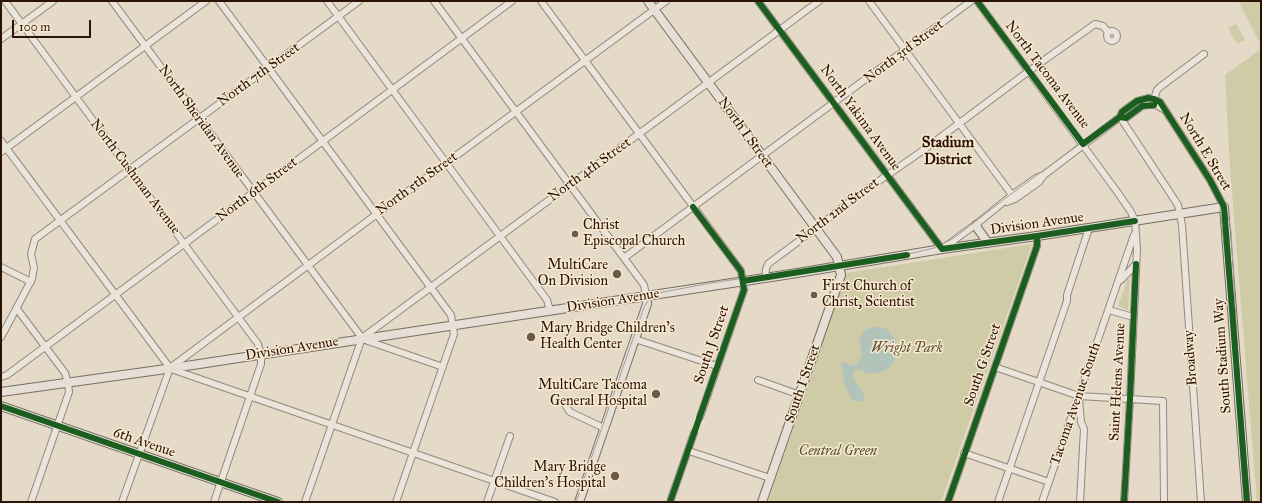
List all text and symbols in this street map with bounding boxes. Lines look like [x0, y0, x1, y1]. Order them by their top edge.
scale bar [14, 12, 93, 38]
street label: North 3rd Street [861, 17, 947, 87]
street label: North Tacoma Avenue [1001, 18, 1093, 132]
text: 100 m [19, 20, 50, 34]
street label: North 7th Street [215, 39, 303, 111]
street label: North Sheridan Avenue [154, 62, 248, 182]
street label: North Yakima Avenue [816, 62, 904, 174]
street label: North I Street [714, 94, 776, 172]
street label: North E Street [1175, 110, 1235, 194]
street label: North Cushman Avenue [86, 116, 184, 238]
street label: North 4th Street [545, 134, 635, 206]
district label: Stadium District [922, 134, 974, 169]
street label: North 5th Street [373, 149, 461, 219]
street label: North 6th Street [213, 154, 301, 226]
street label: North 2nd Street [793, 174, 883, 248]
street label: Division Avenue [989, 209, 1085, 239]
place label: Christ Episcopal Church [583, 218, 685, 250]
marker: Christ Episcopal Church [570, 229, 580, 239]
place label: MultiCare On Division [538, 258, 608, 290]
marker: MultiCare On Division [611, 268, 623, 280]
place label: First Church of Christ, Scientist [822, 279, 915, 312]
street label: Division Avenue [565, 285, 661, 317]
marker: First Church of Christ, Scientist [809, 290, 819, 300]
street label: South Stadium Way [1211, 298, 1235, 414]
street label: South J Street [691, 304, 733, 386]
place label: Mary Bridge Children's Health Center [540, 321, 675, 354]
street label: South G Street [961, 321, 1005, 409]
street label: Saint Helens Avenue [1107, 322, 1129, 442]
street label: Broadway [1181, 330, 1201, 386]
marker: Mary Bridge Children's Health Center [525, 331, 537, 343]
street label: Division Avenue [244, 333, 340, 365]
street label: Tacoma Avenue South [1047, 340, 1105, 468]
park label: Wright Park [871, 341, 943, 357]
street label: South I Street [782, 342, 824, 426]
place label: MultiCare Tacoma General Hospital [538, 378, 647, 410]
marker: MultiCare Tacoma General Hospital [650, 388, 662, 400]
street label: 6th Avenue [111, 424, 177, 462]
park label: Central Green [799, 444, 877, 460]
place label: Mary Bridge Children's Hospital [494, 460, 606, 492]
marker: Mary Bridge Children's Hospital [609, 470, 621, 482]

